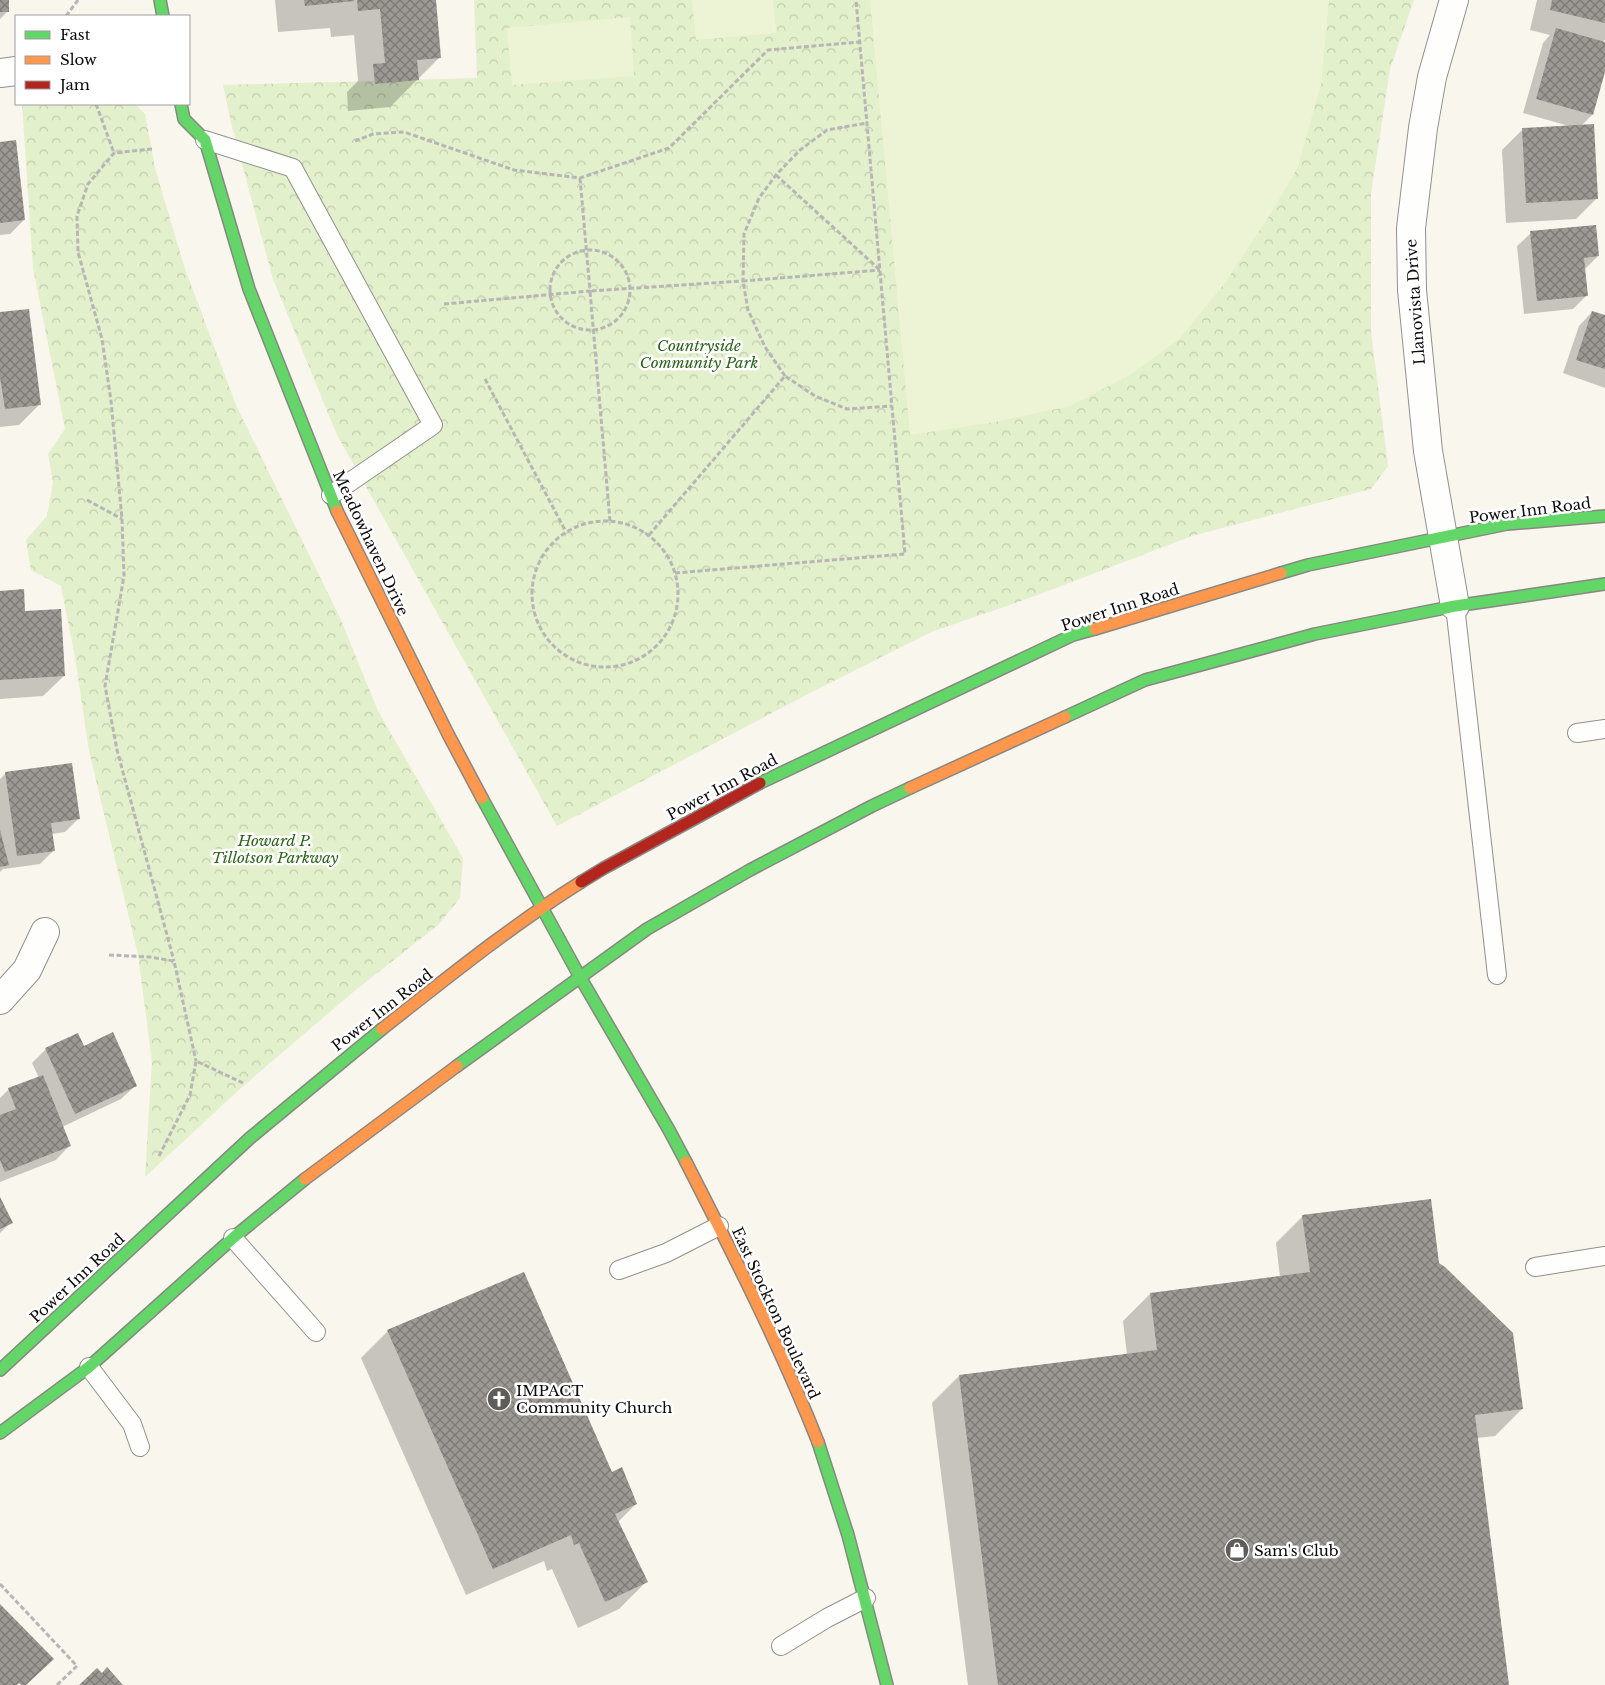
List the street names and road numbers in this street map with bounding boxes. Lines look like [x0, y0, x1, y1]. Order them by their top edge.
street label: Llanovista Drive [1401, 238, 1429, 366]
street label: Meadowhaven Drive [329, 467, 413, 619]
street label: Power Inn Road [1468, 493, 1592, 527]
street label: Power Inn Road [1059, 579, 1181, 635]
street label: Power Inn Road [663, 750, 781, 824]
street label: Power Inn Road [328, 965, 436, 1055]
street label: East Stockton Boulevard [728, 1224, 824, 1402]
street label: Power Inn Road [26, 1229, 128, 1327]

